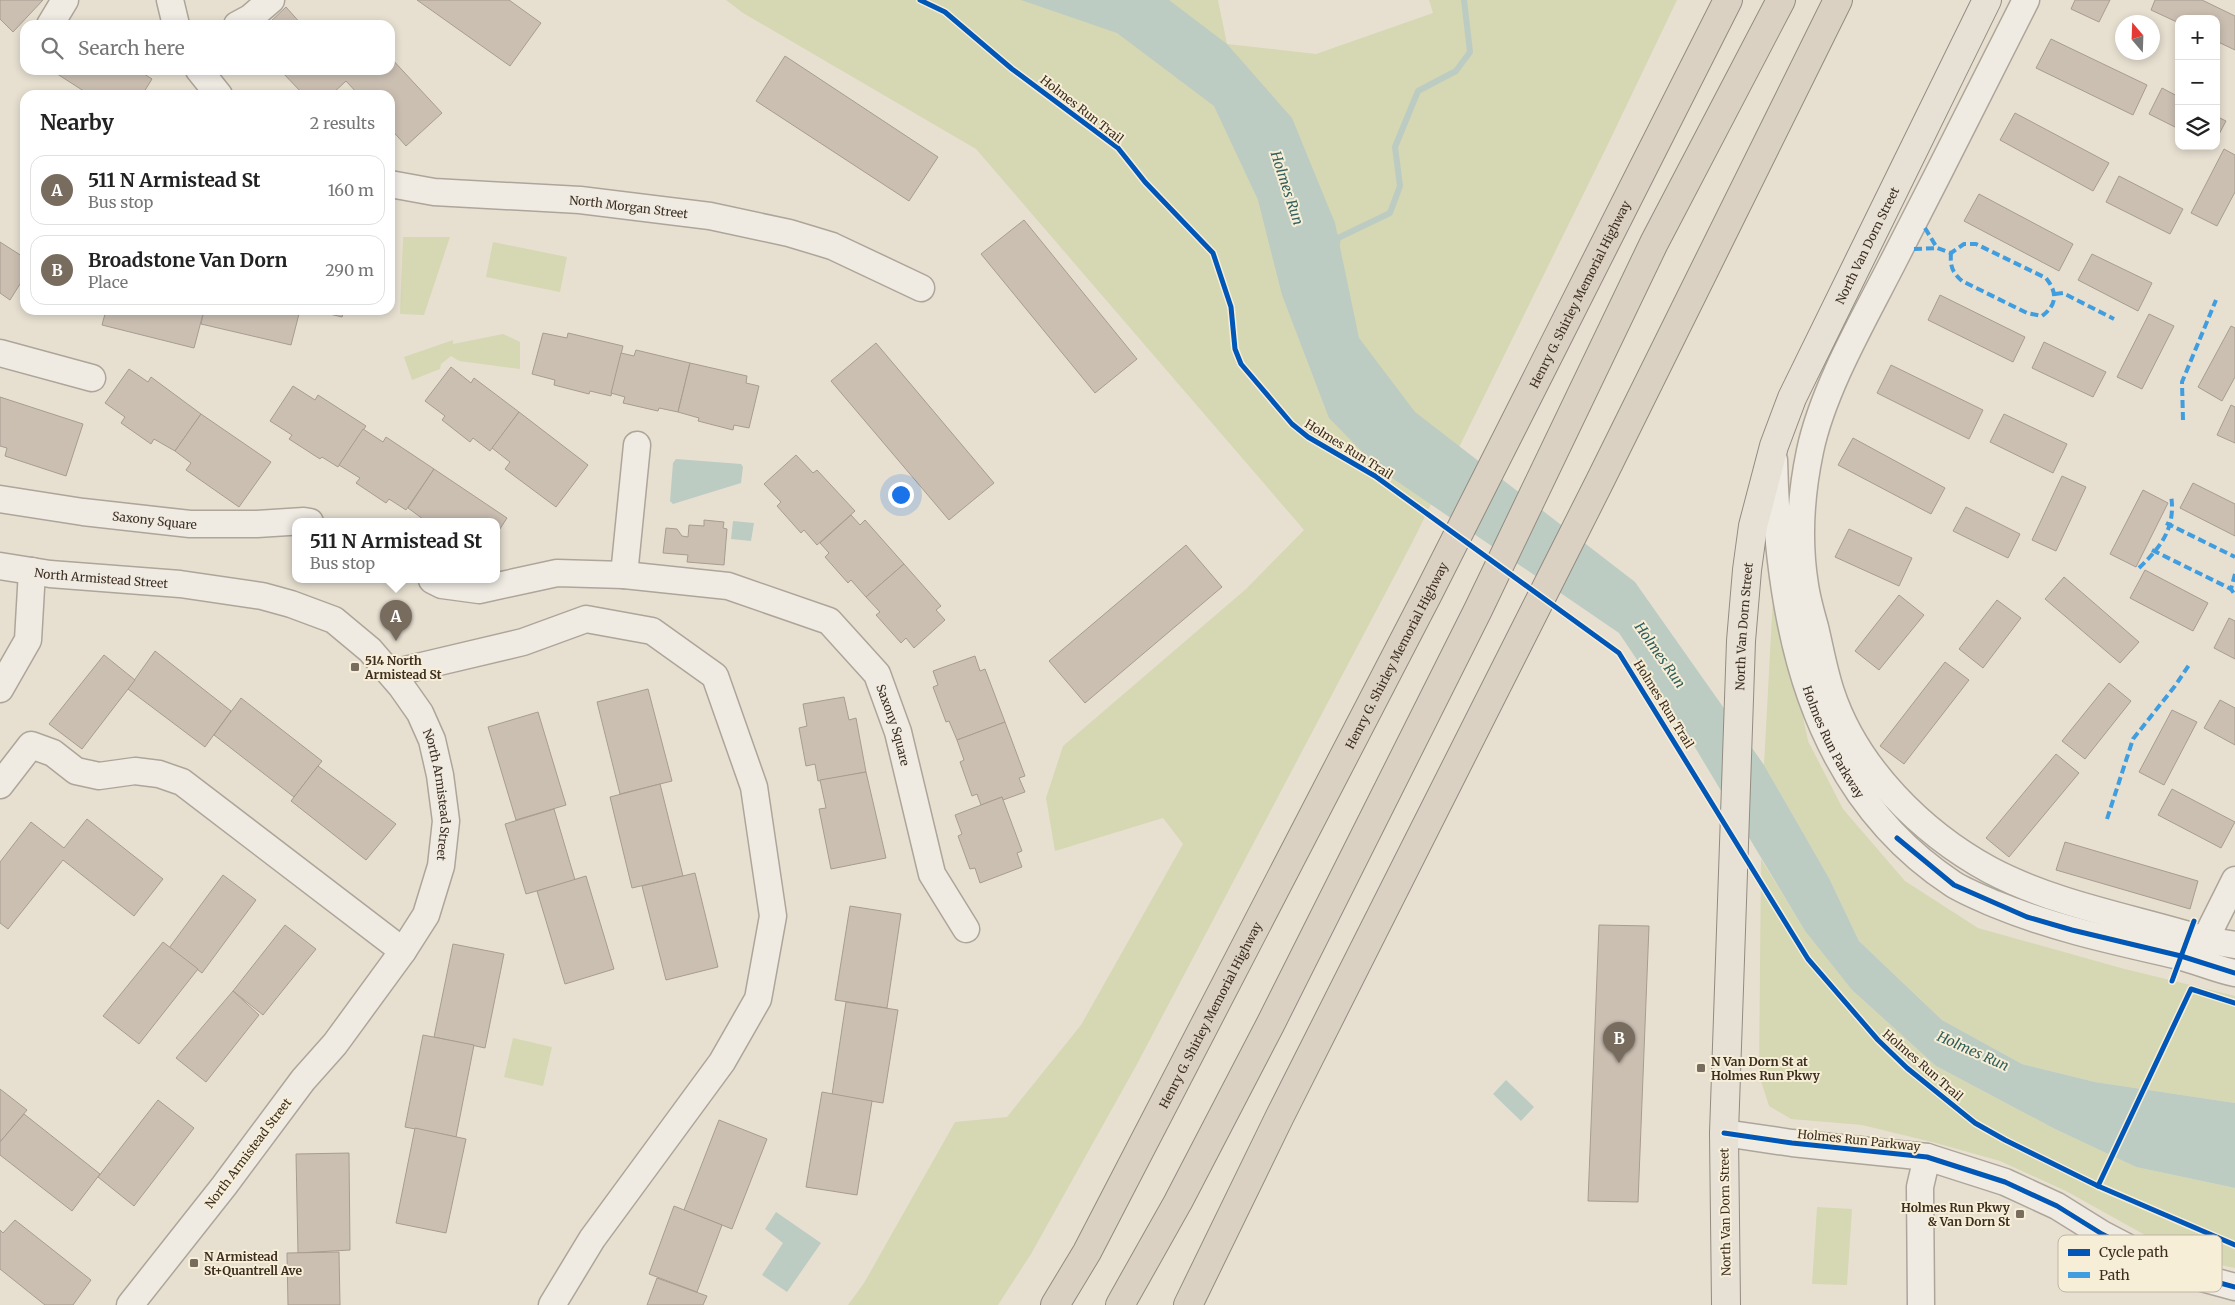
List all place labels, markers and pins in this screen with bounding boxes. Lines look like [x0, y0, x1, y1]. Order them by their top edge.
pin: A [380, 600, 412, 641]
place label: 514 North Armistead St [364, 653, 442, 682]
marker: 514 North Armistead St [349, 661, 361, 673]
pin: B [1603, 1022, 1635, 1063]
place label: N Van Dorn St at Holmes Run Pkwy [1711, 1054, 1821, 1083]
marker: N Van Dorn St at Holmes Run Pkwy [1695, 1062, 1707, 1074]
place label: Holmes Run Pkwy & Van Dorn St [1901, 1200, 2011, 1229]
marker: Holmes Run Pkwy & Van Dorn St [2014, 1208, 2026, 1220]
place label: N Armistead St+Quantrell Ave [204, 1249, 303, 1278]
marker: N Armistead St+Quantrell Ave [188, 1257, 200, 1269]

